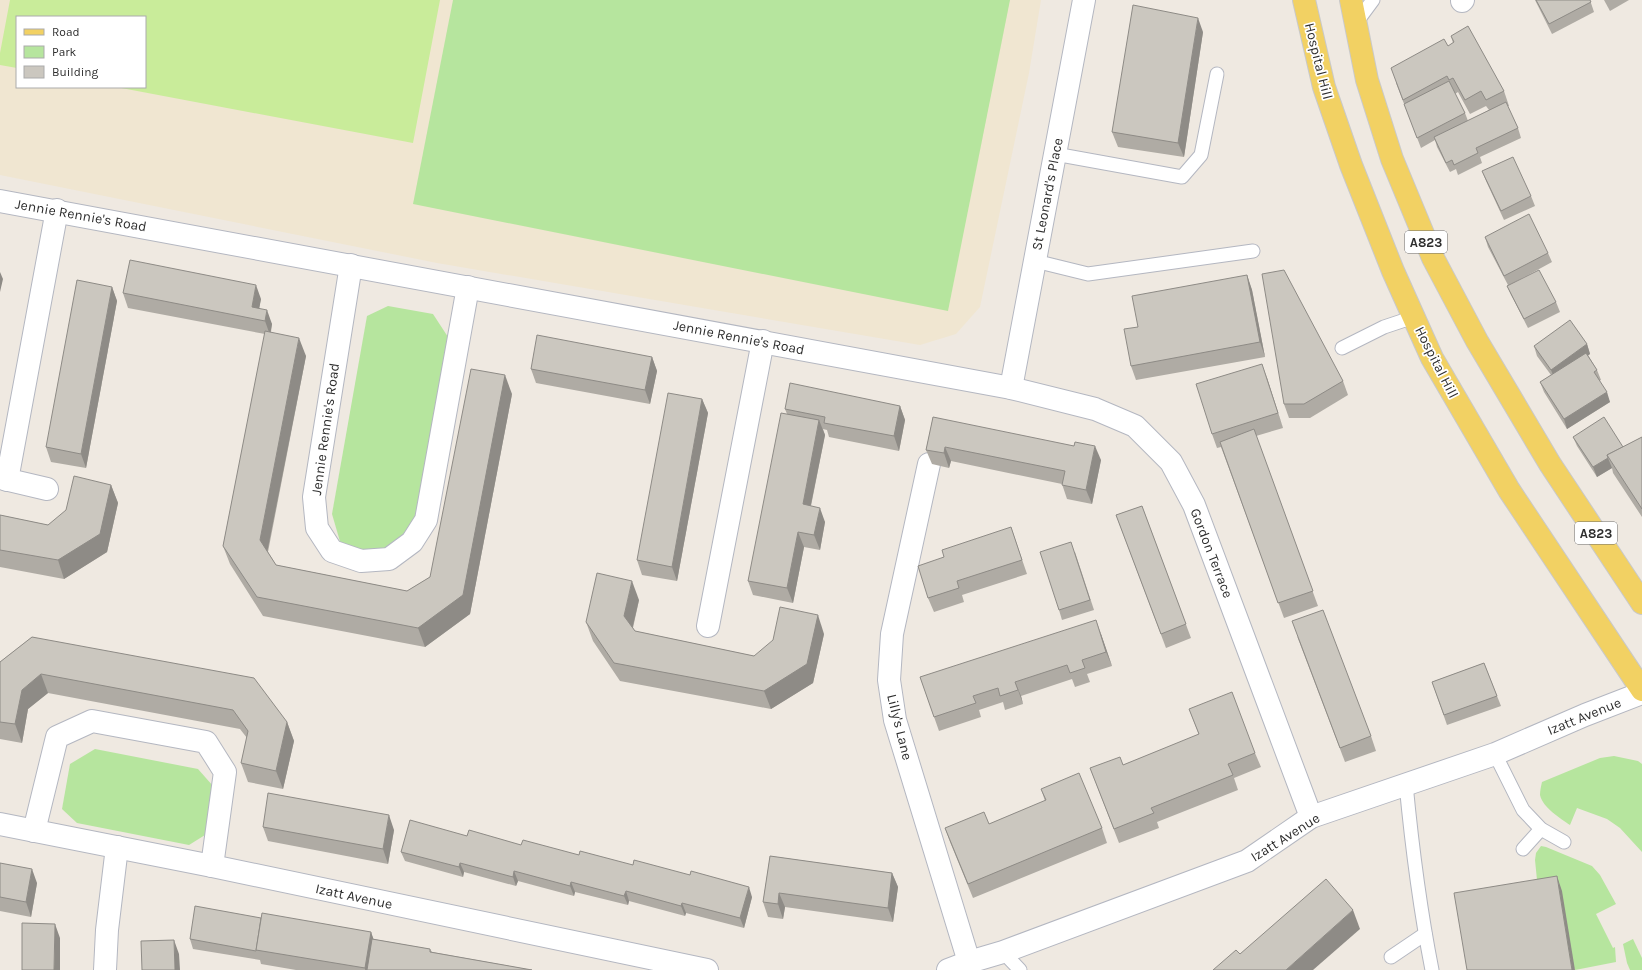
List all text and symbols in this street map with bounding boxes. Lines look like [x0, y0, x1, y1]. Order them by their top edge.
legend [16, 16, 146, 88]
street label: Hospital Hill [1301, 21, 1336, 101]
text: Road [52, 25, 80, 39]
text: Park [52, 45, 77, 59]
text: Building [52, 65, 99, 79]
street label: St Leonard's Place [1028, 136, 1067, 252]
street label: Jennie Rennie's Road [14, 196, 148, 235]
road number: A823 [1405, 231, 1447, 253]
street label: Jennie Rennie's Road [672, 316, 806, 359]
street label: Hospital Hill [1411, 323, 1462, 401]
street label: Jennie Rennie's Road [308, 362, 343, 496]
street label: Gordon Terrace [1187, 506, 1236, 600]
road number: A823 [1575, 522, 1617, 544]
street label: Lilly's Lane [883, 692, 916, 762]
street label: Izatt Avenue [1545, 694, 1624, 739]
street label: Izatt Avenue [1248, 809, 1323, 865]
street label: Izatt Avenue [314, 880, 394, 913]

